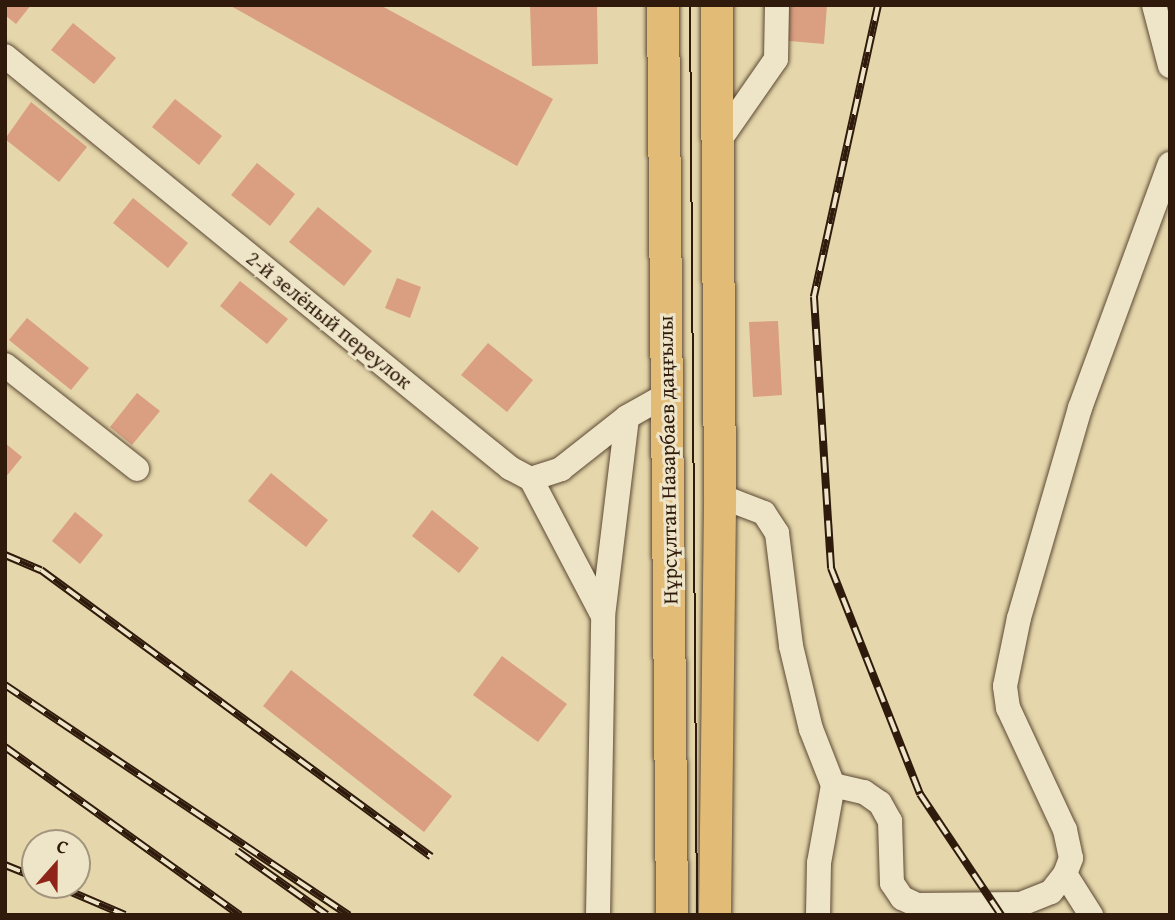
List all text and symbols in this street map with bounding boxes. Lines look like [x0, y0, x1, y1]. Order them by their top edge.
street label: 2-й зелёный переулок [241, 245, 417, 395]
street label: Нұрсұлтан Назарбаев даңғылы [653, 315, 683, 605]
north arrow [21, 829, 91, 899]
text: С [53, 831, 73, 861]

